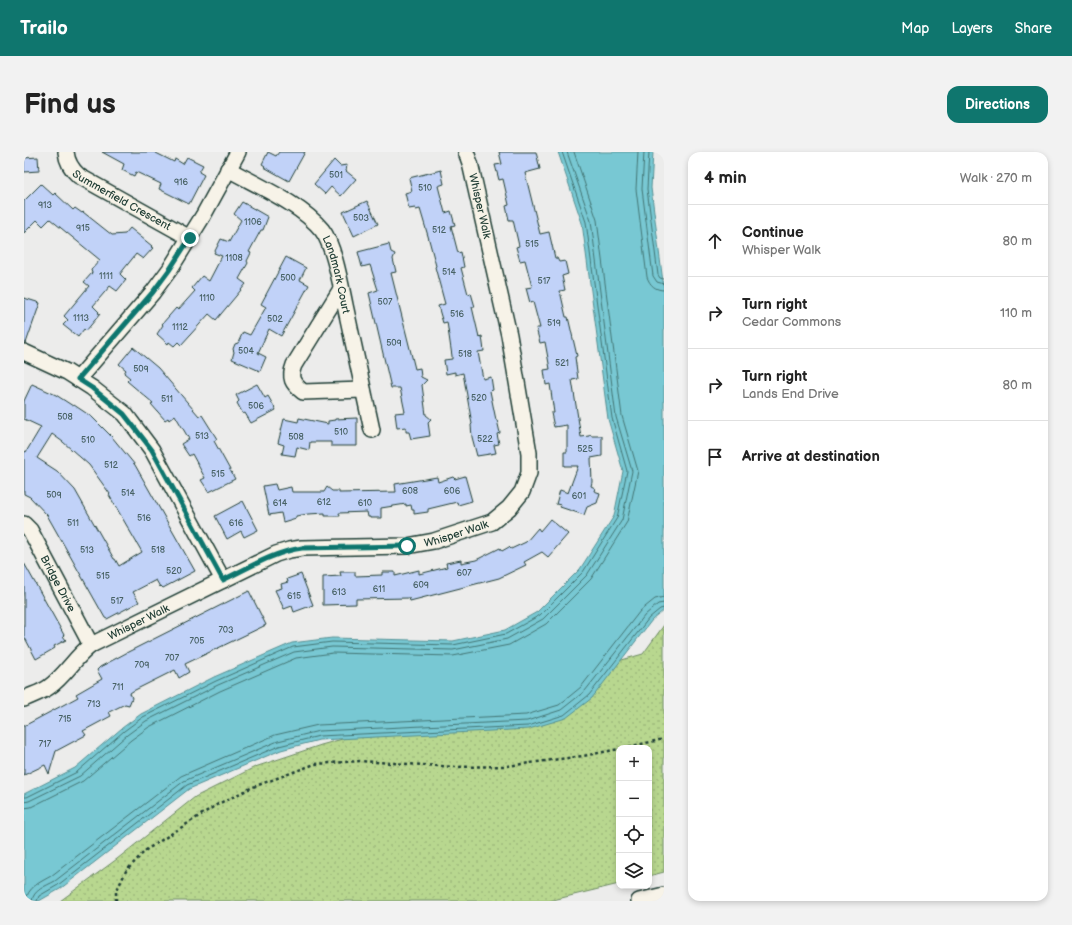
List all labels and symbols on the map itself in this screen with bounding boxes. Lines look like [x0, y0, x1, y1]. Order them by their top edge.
street label: Summerfield Crescent [70, 167, 174, 233]
house number: 501 [329, 170, 343, 181]
street label: Whisper Walk [466, 172, 494, 240]
house number: 916 [174, 177, 189, 188]
house number: 510 [418, 183, 432, 194]
house number: 913 [38, 200, 53, 211]
house number: 503 [353, 213, 369, 224]
house number: 1106 [244, 217, 262, 228]
house number: 915 [76, 223, 90, 234]
house number: 512 [432, 225, 447, 236]
route end [181, 229, 199, 247]
street label: Landmark Court [320, 233, 353, 315]
house number: 515 [525, 239, 539, 250]
house number: 1108 [225, 253, 243, 264]
house number: 514 [442, 267, 457, 278]
house number: 1111 [99, 271, 113, 282]
house number: 500 [280, 273, 296, 284]
house number: 517 [537, 276, 551, 287]
house number: 1110 [199, 293, 215, 304]
house number: 507 [378, 297, 393, 308]
house number: 516 [450, 309, 465, 320]
house number: 1113 [73, 313, 89, 324]
house number: 502 [267, 314, 284, 325]
house number: 519 [547, 318, 561, 329]
house number: 1112 [172, 322, 189, 333]
house number: 509 [386, 338, 402, 349]
house number: 504 [238, 346, 254, 357]
house number: 518 [458, 349, 472, 360]
house number: 521 [555, 358, 569, 369]
house number: 509 [133, 364, 149, 375]
house number: 520 [471, 393, 487, 404]
house number: 511 [161, 394, 173, 405]
house number: 506 [248, 401, 264, 412]
house number: 508 [57, 412, 73, 423]
house number: 510 [334, 427, 348, 438]
house number: 513 [195, 431, 210, 442]
house number: 508 [288, 432, 304, 443]
house number: 522 [477, 434, 494, 445]
house number: 510 [81, 435, 95, 446]
house number: 525 [577, 444, 593, 455]
house number: 512 [104, 460, 119, 471]
house number: 515 [211, 469, 225, 480]
house number: 608 [402, 486, 418, 497]
house number: 606 [444, 486, 461, 497]
house number: 514 [121, 488, 136, 499]
house number: 509 [46, 490, 62, 501]
house number: 601 [572, 491, 586, 502]
house number: 612 [317, 497, 332, 508]
house number: 614 [273, 498, 288, 509]
house number: 610 [358, 498, 372, 509]
house number: 516 [137, 513, 152, 524]
street label: Whisper Walk [423, 517, 490, 549]
house number: 511 [67, 518, 79, 529]
house number: 616 [229, 518, 244, 529]
route start [398, 537, 416, 555]
house number: 513 [80, 545, 95, 556]
house number: 518 [151, 545, 165, 556]
street label: Bridge Drive [38, 553, 79, 614]
house number: 520 [166, 566, 182, 577]
house number: 607 [456, 568, 472, 579]
house number: 515 [96, 571, 110, 582]
house number: 609 [413, 580, 429, 591]
house number: 611 [373, 584, 385, 595]
house number: 613 [332, 587, 347, 598]
house number: 615 [287, 591, 301, 602]
house number: 517 [110, 596, 124, 607]
street label: Whisper Walk [106, 601, 172, 642]
house number: 703 [218, 625, 234, 636]
house number: 705 [190, 636, 204, 647]
house number: 707 [165, 653, 180, 664]
house number: 709 [135, 660, 149, 671]
house number: 711 [112, 682, 124, 693]
house number: 713 [87, 699, 101, 710]
house number: 715 [58, 714, 72, 725]
house number: 717 [39, 739, 52, 750]

